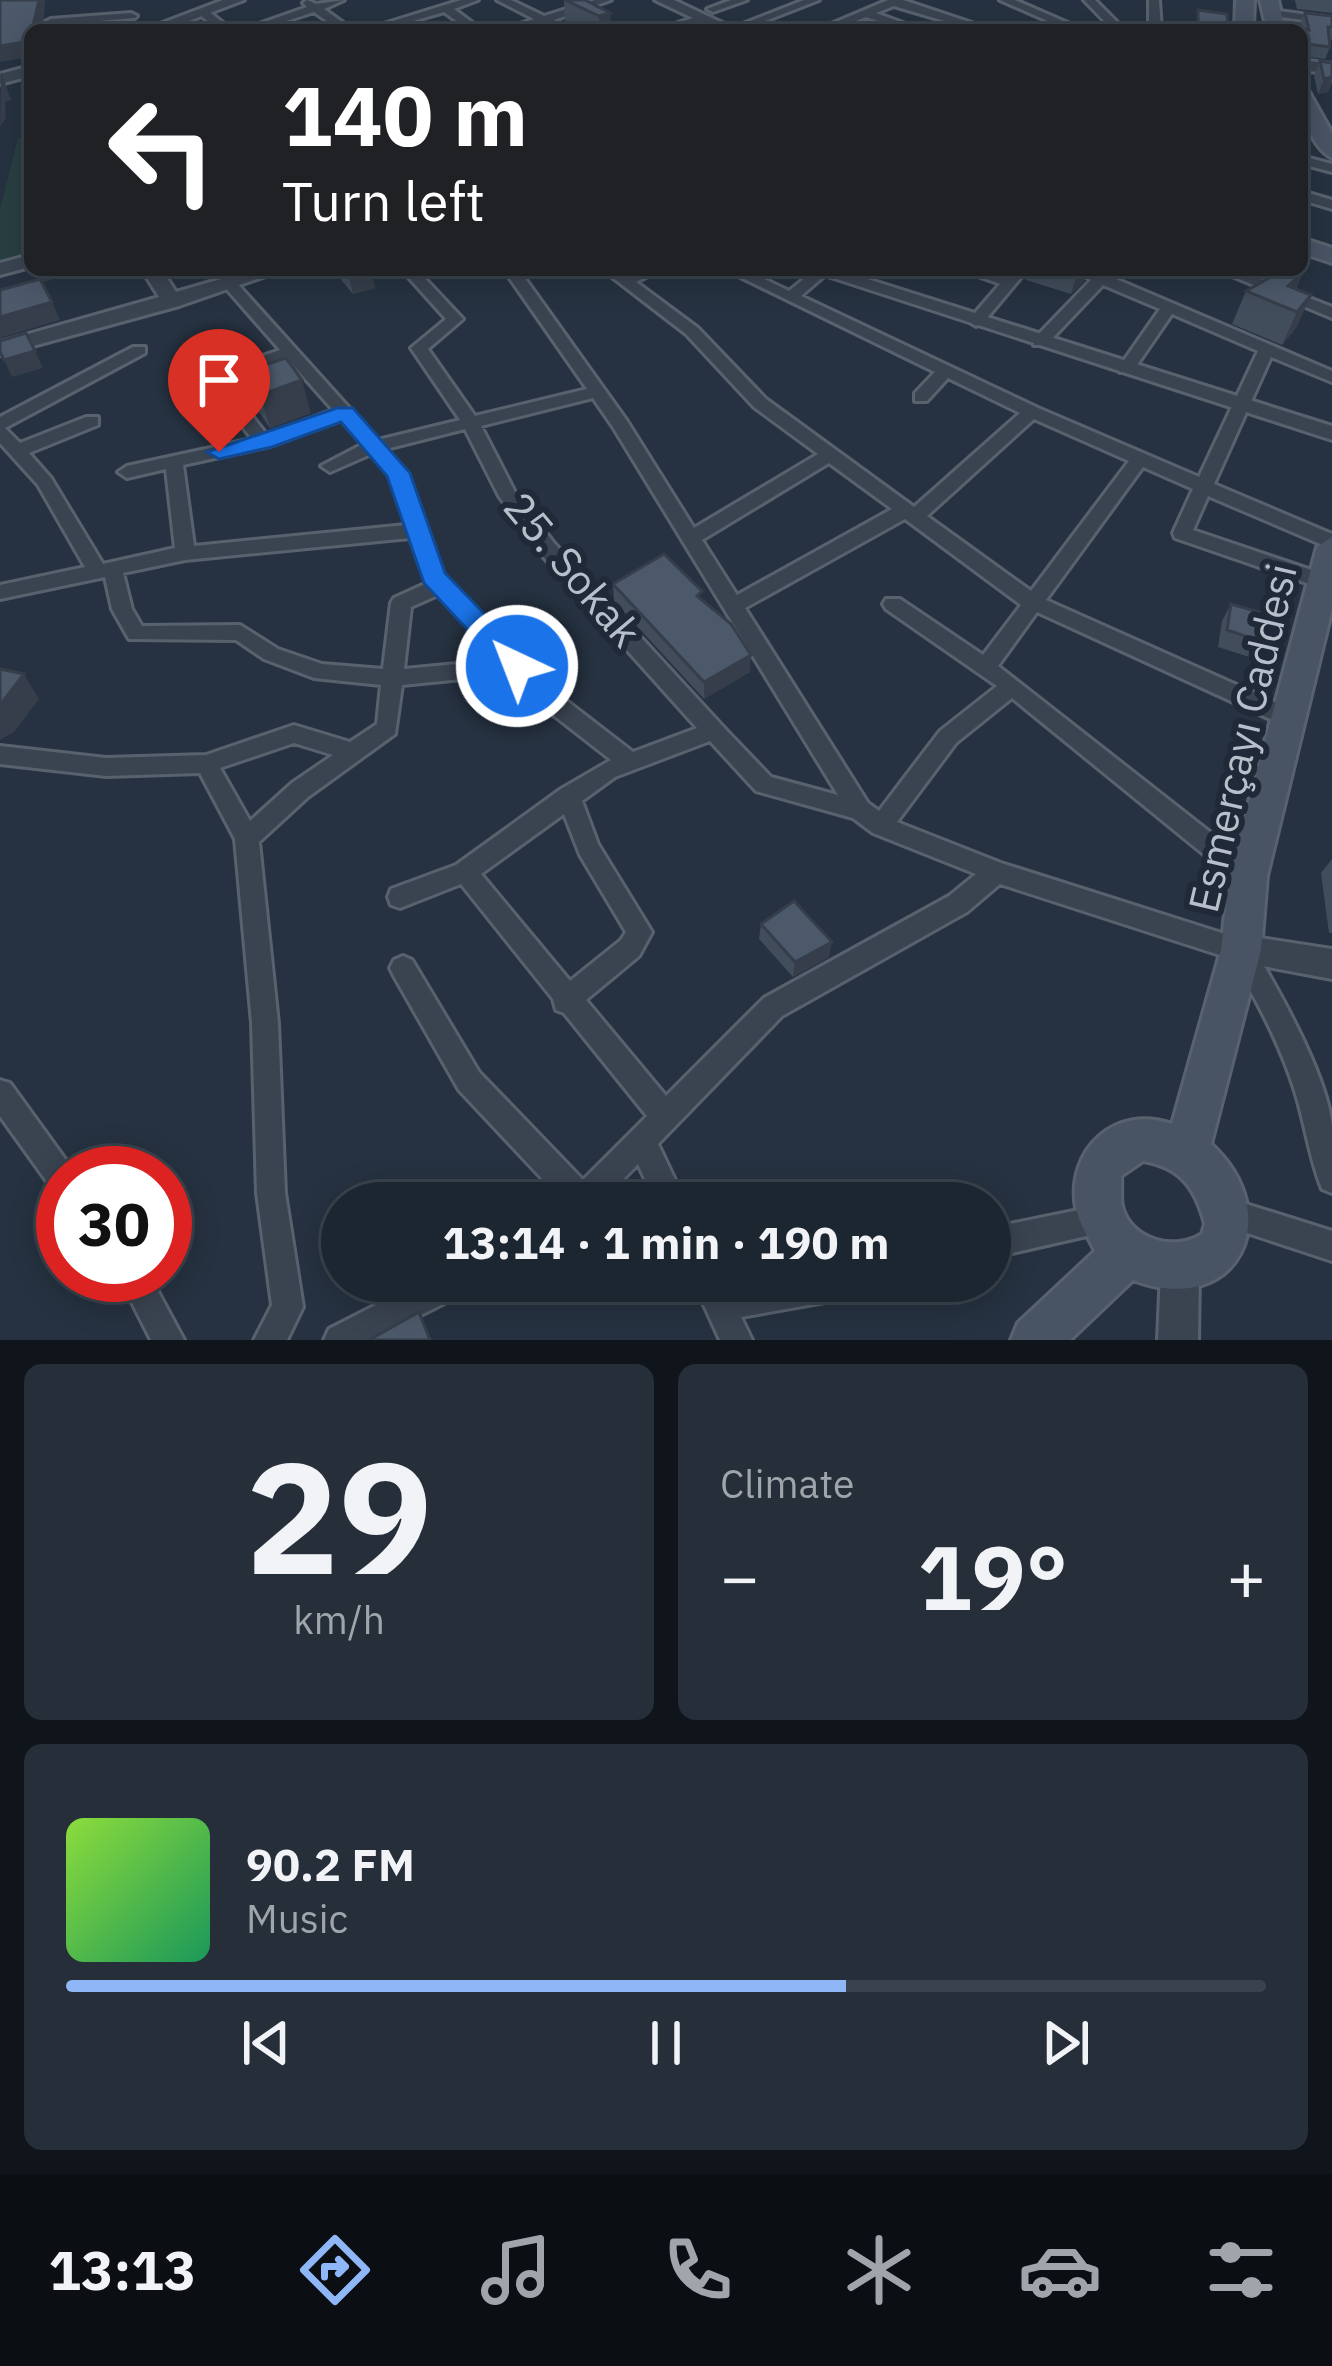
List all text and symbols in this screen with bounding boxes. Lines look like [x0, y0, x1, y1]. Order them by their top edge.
text: 140 m [282, 60, 528, 169]
icon: left [84, 72, 240, 228]
text: Turn left [282, 166, 485, 236]
pin [168, 329, 270, 452]
icon: arrive [186, 347, 252, 413]
street label: 25. Sokak [492, 480, 654, 658]
street label: Esmerçayı Caddesi [1175, 558, 1309, 918]
position arrow [454, 603, 580, 729]
speed limit sign: 30 [36, 1146, 192, 1302]
text: 13:14 · 1 min · 190 m [443, 1213, 889, 1271]
text: 29 [245, 1414, 433, 1617]
text: Climate [720, 1458, 854, 1509]
text: 19° [918, 1518, 1068, 1635]
text: − [720, 1533, 760, 1619]
text: + [1226, 1533, 1266, 1619]
text: km/h [293, 1594, 385, 1645]
text: 90.2 FM [246, 1835, 415, 1893]
text: Music [246, 1893, 348, 1944]
icon: previous [233, 2010, 299, 2076]
icon: pause [633, 2010, 699, 2076]
icon: next [1033, 2010, 1099, 2076]
icon: directions [293, 2228, 377, 2312]
icon: music [474, 2228, 558, 2312]
icon: phone [656, 2228, 740, 2312]
icon: climate [837, 2228, 921, 2312]
icon: car [1018, 2228, 1102, 2312]
icon: filters [1199, 2228, 1283, 2312]
text: 13:13 [49, 2235, 196, 2305]

